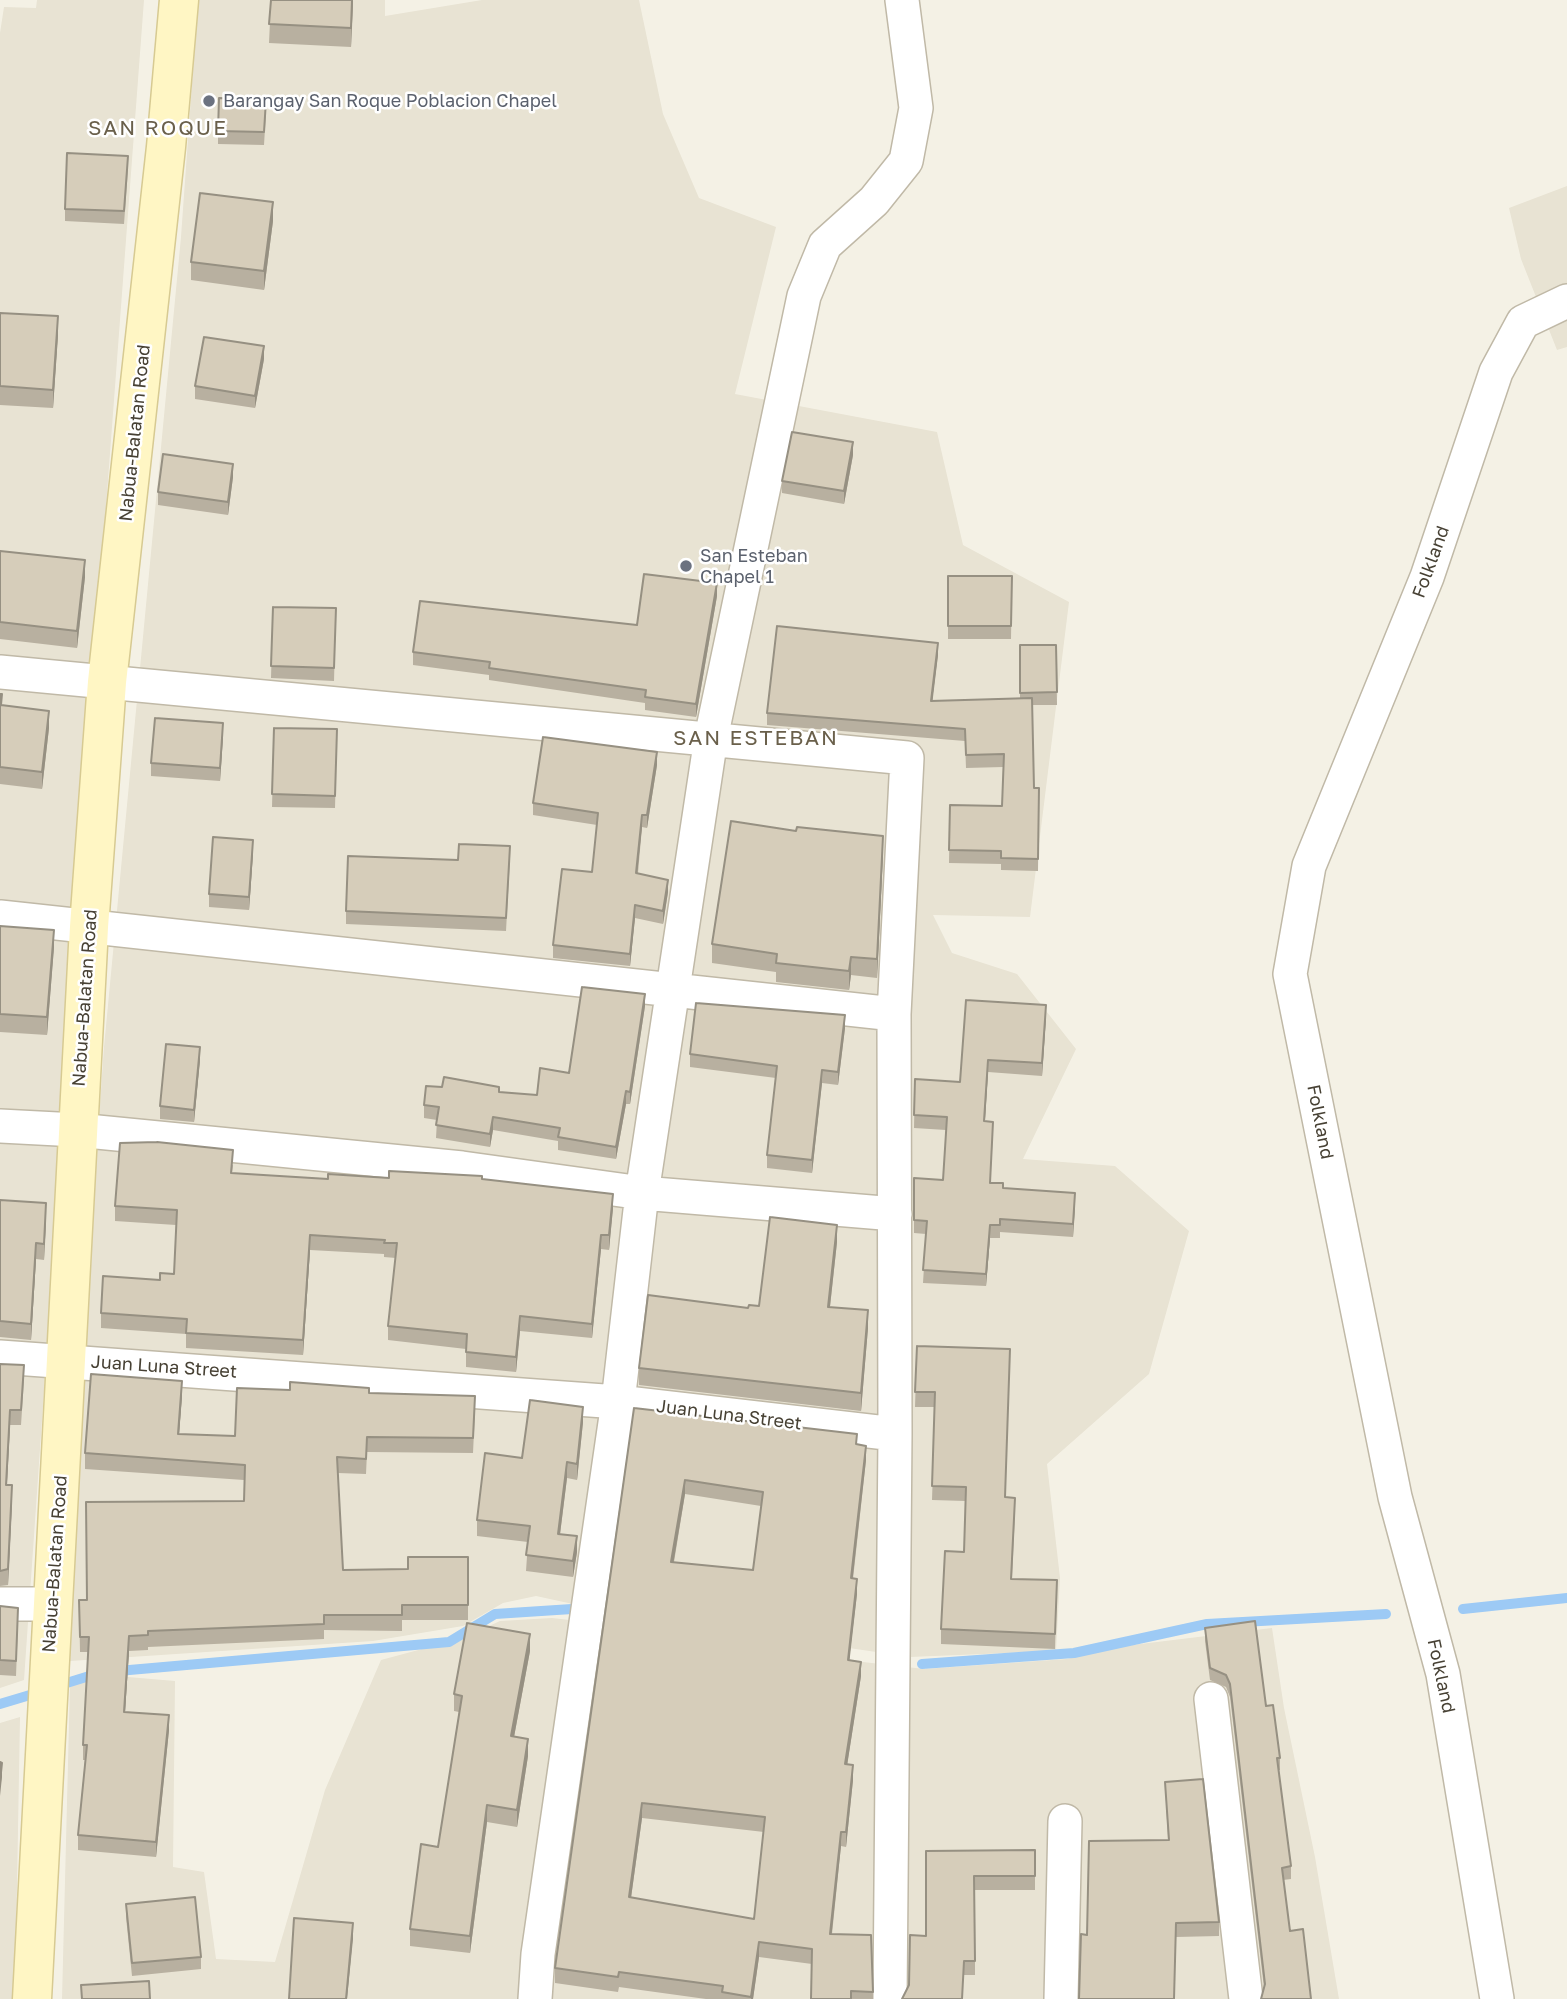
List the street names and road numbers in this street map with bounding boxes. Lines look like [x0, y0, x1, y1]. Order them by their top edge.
street label: Nabua-Balatan Road [115, 343, 155, 523]
street label: Folkland [1408, 523, 1454, 601]
street label: Nabua-Balatan Road [68, 909, 102, 1087]
street label: Folkland [1302, 1083, 1338, 1161]
street label: Juan Luna Street [90, 1351, 238, 1383]
street label: Juan Luna Street [655, 1395, 803, 1435]
street label: Nabua-Balatan Road [38, 1475, 72, 1653]
street label: Folkland [1423, 1637, 1459, 1715]

